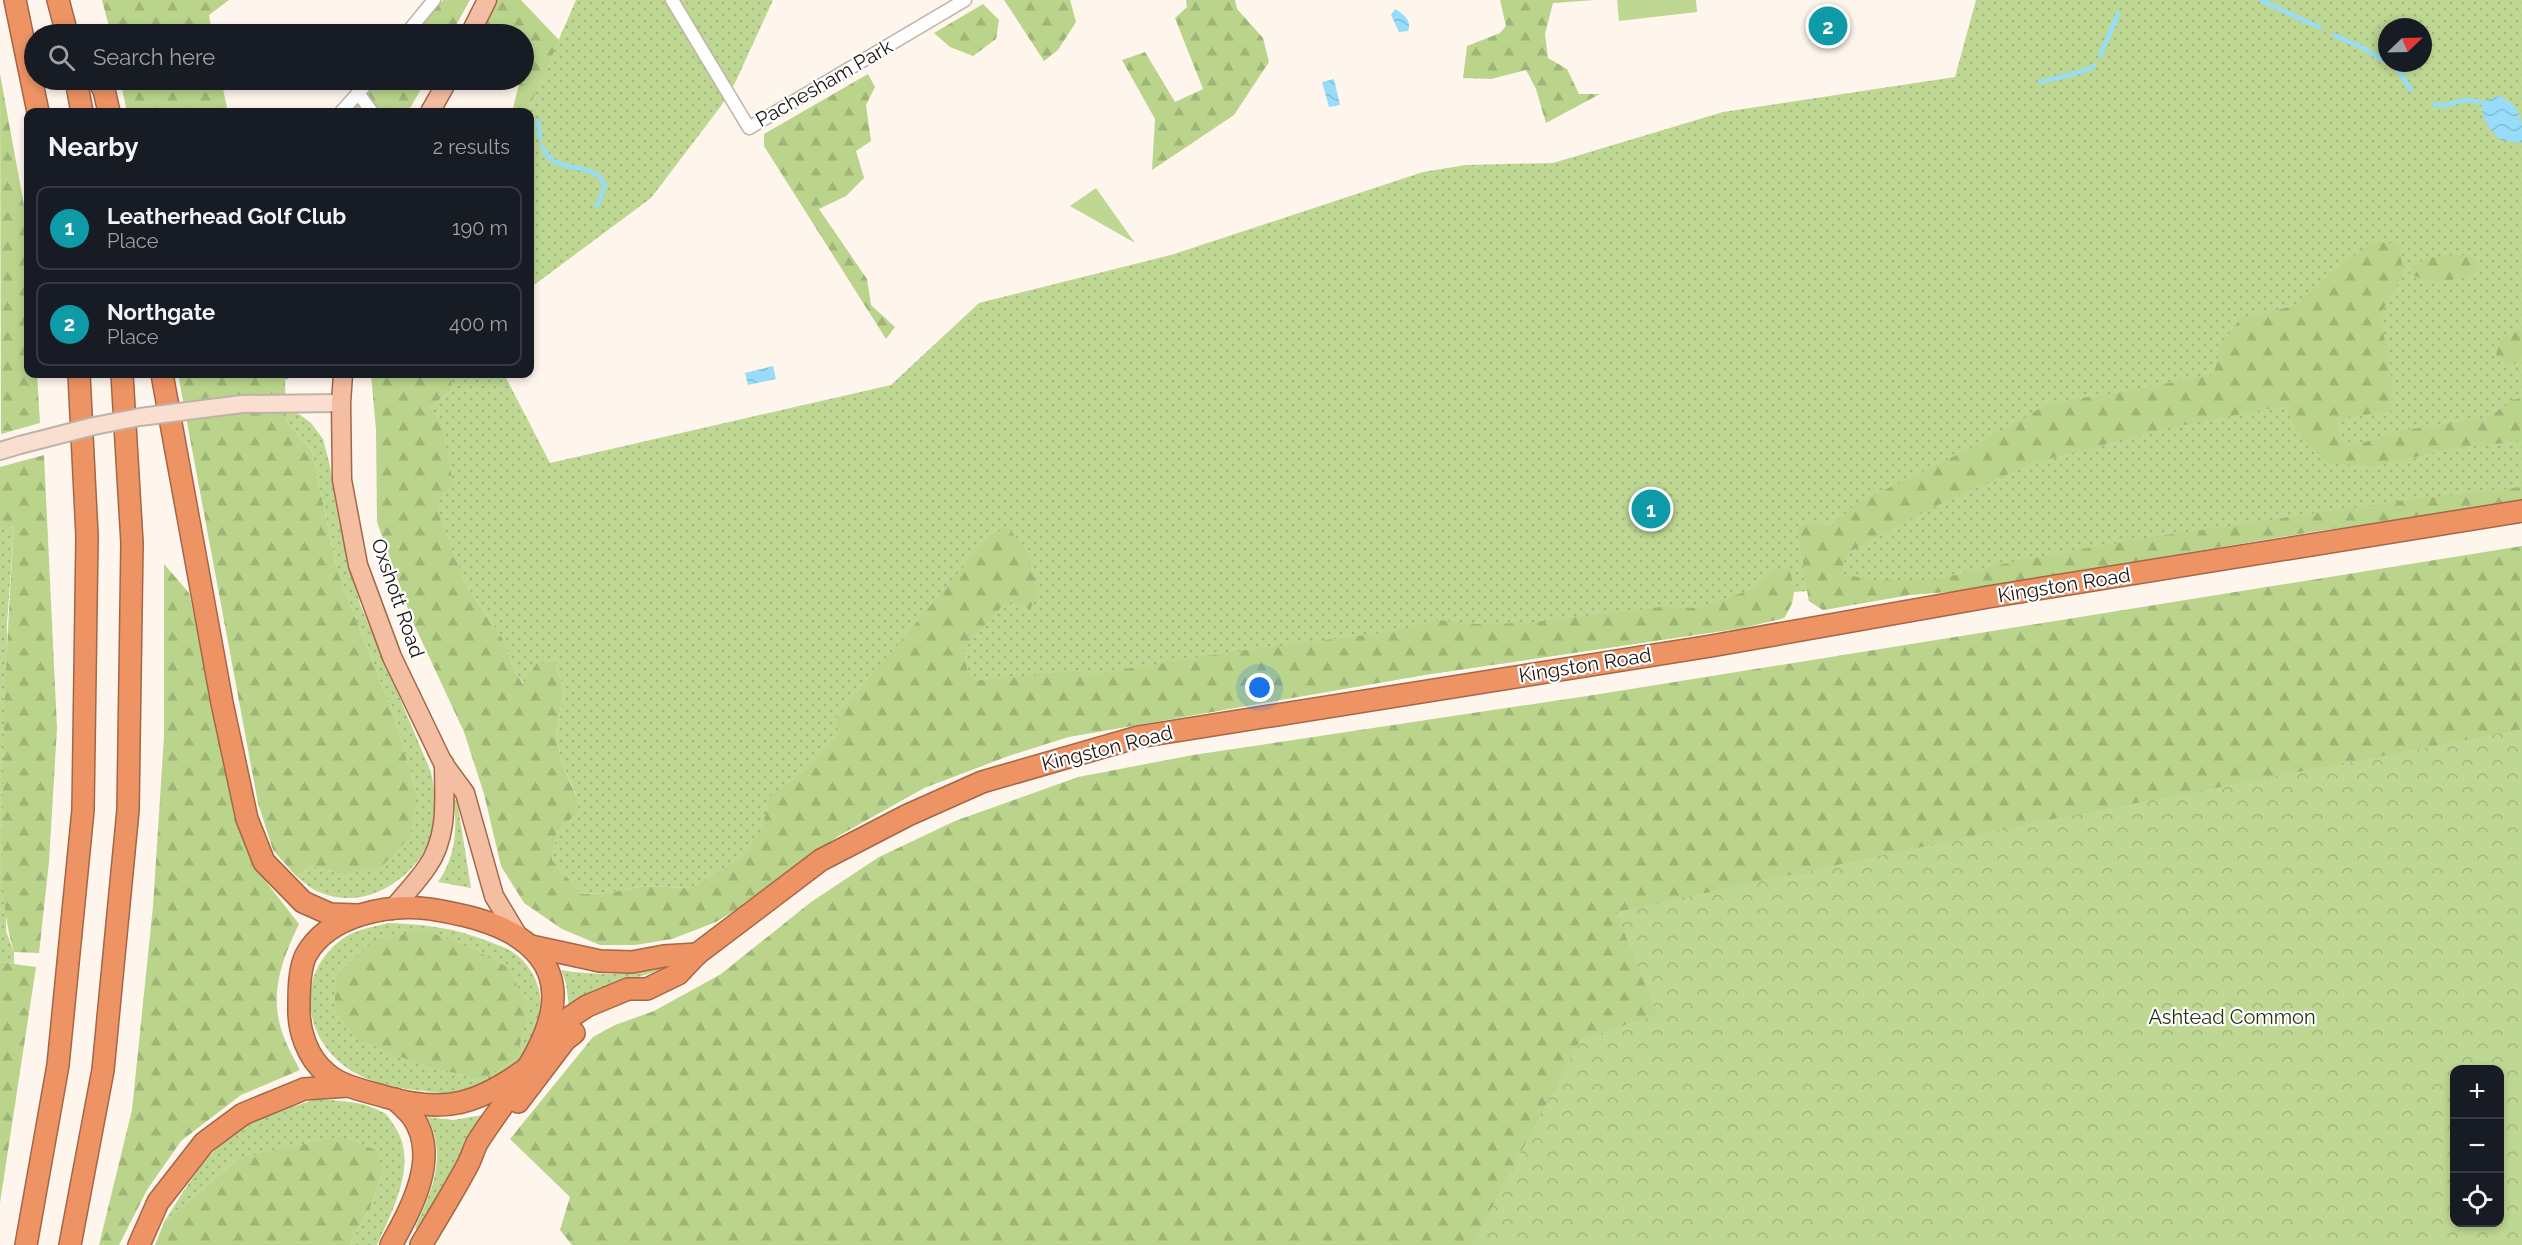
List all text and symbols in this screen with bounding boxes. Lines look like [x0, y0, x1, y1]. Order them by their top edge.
pin: 2 [1808, 3, 1848, 48]
north arrow [2378, 18, 2432, 72]
search box [24, 24, 534, 90]
street label: Pachesham Park [751, 34, 897, 132]
icon: search [45, 41, 78, 74]
text: Search here [93, 44, 215, 70]
text: Nearby [48, 132, 138, 162]
text: 2 results [433, 135, 510, 159]
text: Leatherhead Golf Club [107, 203, 346, 229]
text: 1 [65, 216, 74, 240]
text: 190 m [452, 216, 508, 240]
text: Place [107, 229, 158, 253]
text: Northgate [107, 299, 215, 325]
text: 2 [64, 312, 75, 336]
text: 400 m [449, 312, 508, 336]
text: Place [107, 325, 158, 349]
pin: 1 [1632, 486, 1670, 532]
street label: Oxshott Road [366, 535, 430, 661]
street label: Kingston Road [1996, 563, 2132, 607]
street label: Kingston Road [1517, 643, 1653, 687]
your location [1245, 673, 1274, 702]
street label: Kingston Road [1039, 720, 1175, 776]
park label: Ashtead Common [2148, 1005, 2316, 1029]
map controls [2450, 1065, 2504, 1227]
button: + [2450, 1065, 2504, 1119]
button: − [2450, 1119, 2504, 1173]
button: locate [2450, 1173, 2504, 1227]

